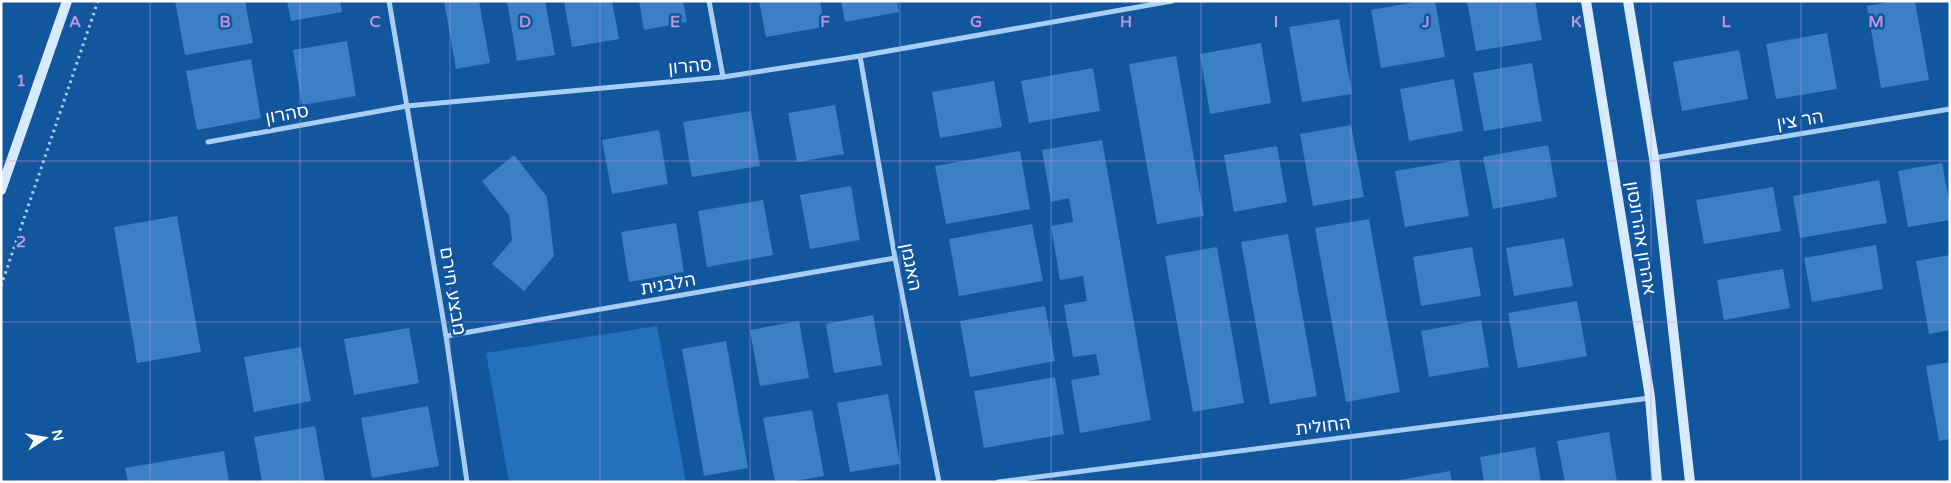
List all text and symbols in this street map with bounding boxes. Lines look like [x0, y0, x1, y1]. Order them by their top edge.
text: A [69, 12, 81, 32]
text: B [219, 12, 231, 32]
text: C [369, 12, 381, 32]
text: D [519, 12, 531, 32]
text: E [670, 12, 680, 32]
text: F [820, 12, 830, 32]
text: G [970, 12, 982, 32]
text: H [1120, 12, 1132, 32]
text: I [1274, 12, 1278, 32]
text: J [1421, 12, 1430, 32]
text: K [1571, 12, 1582, 32]
text: L [1721, 12, 1731, 32]
text: M [1868, 12, 1884, 32]
street label: סהרון [667, 53, 713, 79]
text: 1 [16, 71, 26, 91]
street label: סהרון [264, 99, 310, 129]
street label: הר צין [1775, 105, 1825, 135]
street label: אהרון אהרונסון [1621, 180, 1661, 296]
text: 2 [16, 232, 26, 252]
street label: האגמן [896, 241, 926, 293]
street label: מבצע חירם [435, 245, 471, 337]
street label: הלבנית [638, 268, 698, 300]
street label: החולית [1294, 412, 1352, 440]
north arrow [20, 413, 70, 463]
text: N [48, 428, 67, 443]

